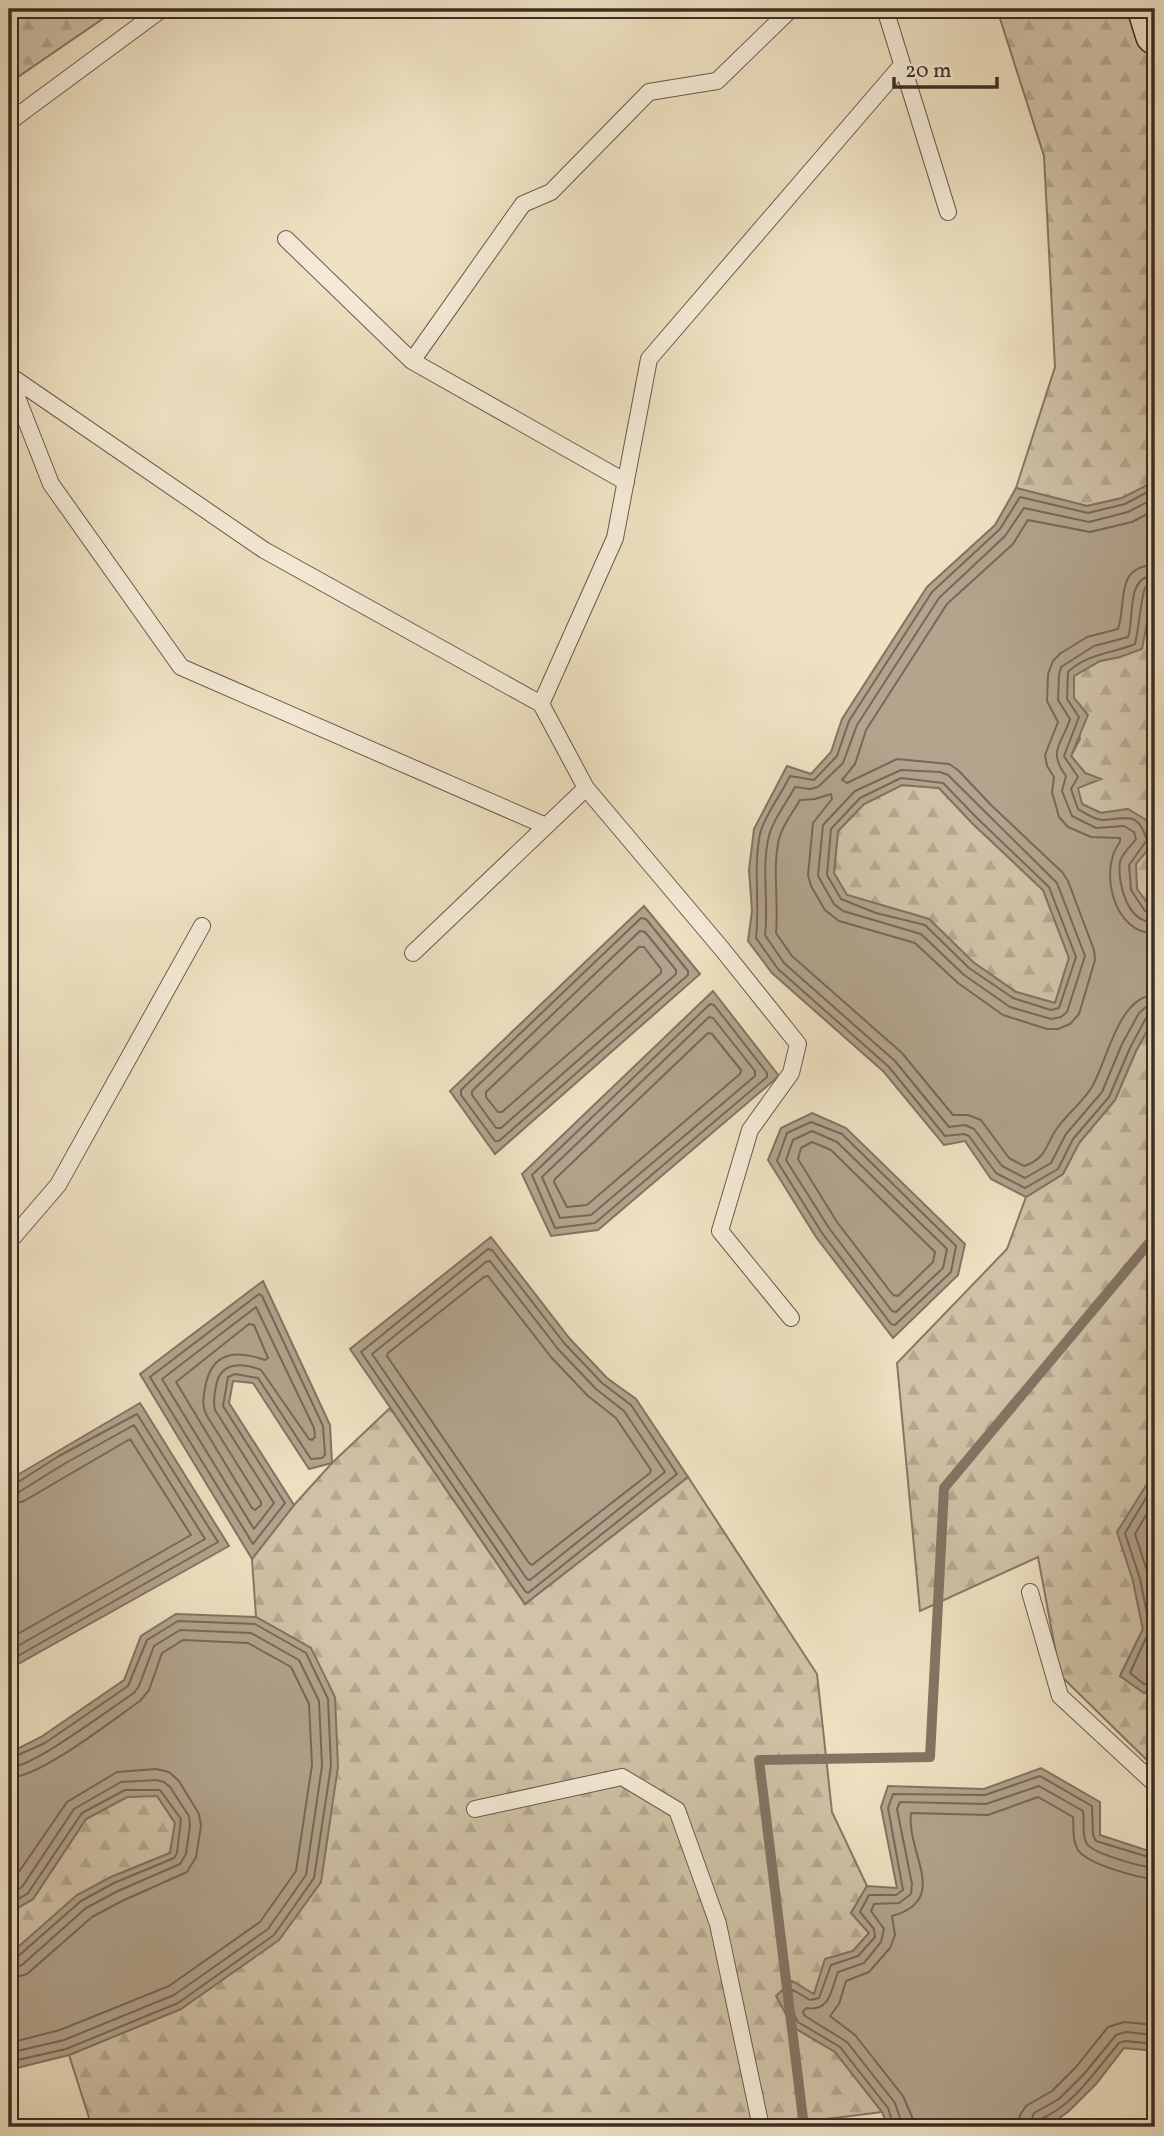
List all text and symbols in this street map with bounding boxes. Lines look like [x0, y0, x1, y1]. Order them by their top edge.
scale bar [894, 46, 998, 90]
text: 20 m [905, 57, 951, 86]

